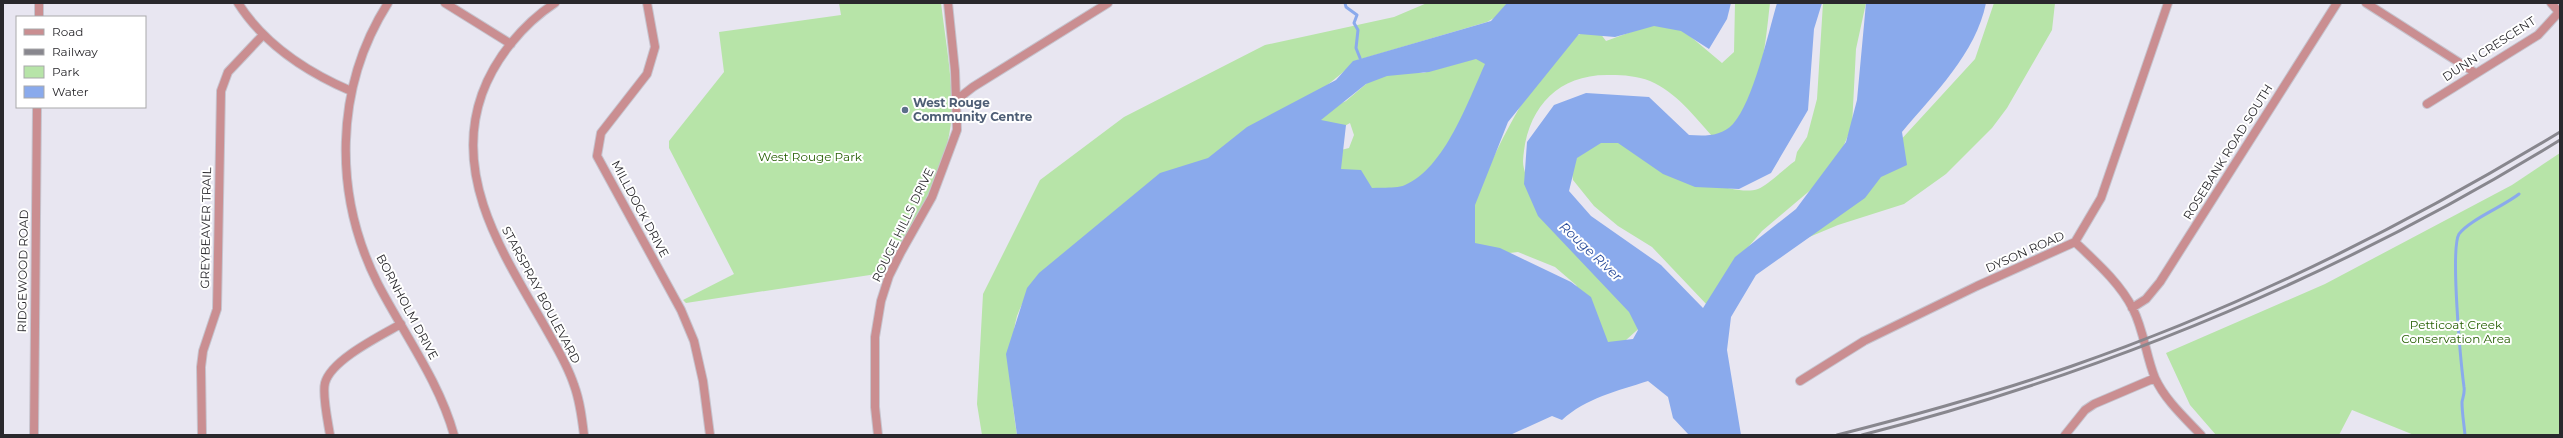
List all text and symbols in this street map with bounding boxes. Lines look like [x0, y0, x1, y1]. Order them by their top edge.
street label: DUNN CRESCENT [2439, 13, 2538, 84]
legend [16, 16, 146, 108]
text: Road [52, 24, 83, 39]
text: Railway [52, 44, 98, 59]
text: Park [52, 64, 80, 79]
street label: ROSEBANK ROAD SOUTH [2180, 81, 2276, 222]
text: Water [52, 84, 89, 99]
place label: West Rouge Community Centre [913, 95, 1033, 124]
marker: West Rouge Community Centre [900, 105, 910, 115]
park label: West Rouge Park [758, 149, 863, 164]
street label: MILLDOCK DRIVE [609, 158, 672, 260]
street label: ROUGE HILLS DRIVE [868, 165, 937, 284]
street label: GREYBEAVER TRAIL [197, 167, 214, 289]
street label: RIDGEWOOD ROAD [14, 209, 31, 333]
water label: Rouge River [1557, 218, 1626, 284]
street label: STARSPRAY BOULEVARD [499, 224, 584, 366]
street label: DYSON ROAD [1983, 227, 2067, 276]
street label: BORNHOLM DRIVE [373, 251, 442, 362]
park label: Petticoat Creek Conservation Area [2401, 317, 2511, 346]

